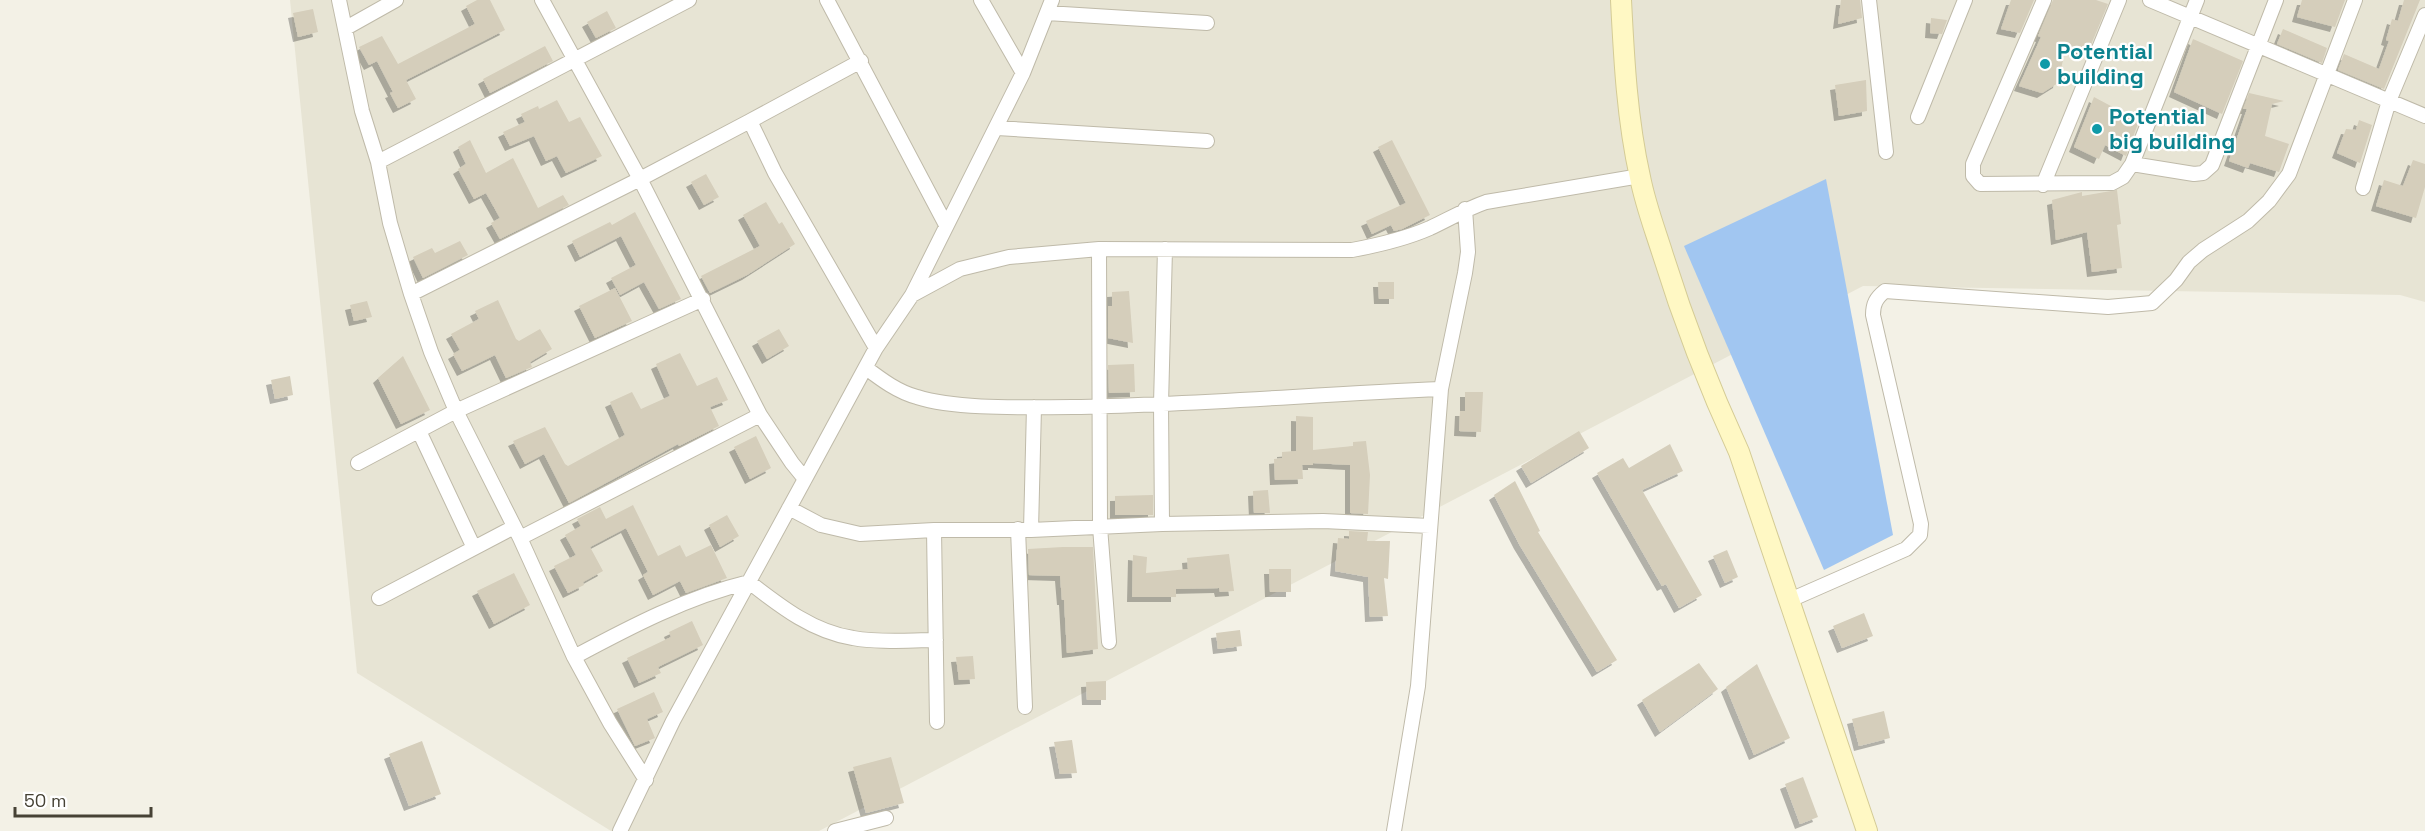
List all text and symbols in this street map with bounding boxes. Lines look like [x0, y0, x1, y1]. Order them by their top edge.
place label: Potential building [2057, 37, 2153, 90]
marker: Potential building [2038, 57, 2052, 71]
place label: Potential big building [2109, 102, 2235, 155]
marker: Potential big building [2090, 122, 2104, 136]
scale bar [15, 780, 152, 818]
text: 50 m [24, 789, 66, 812]

